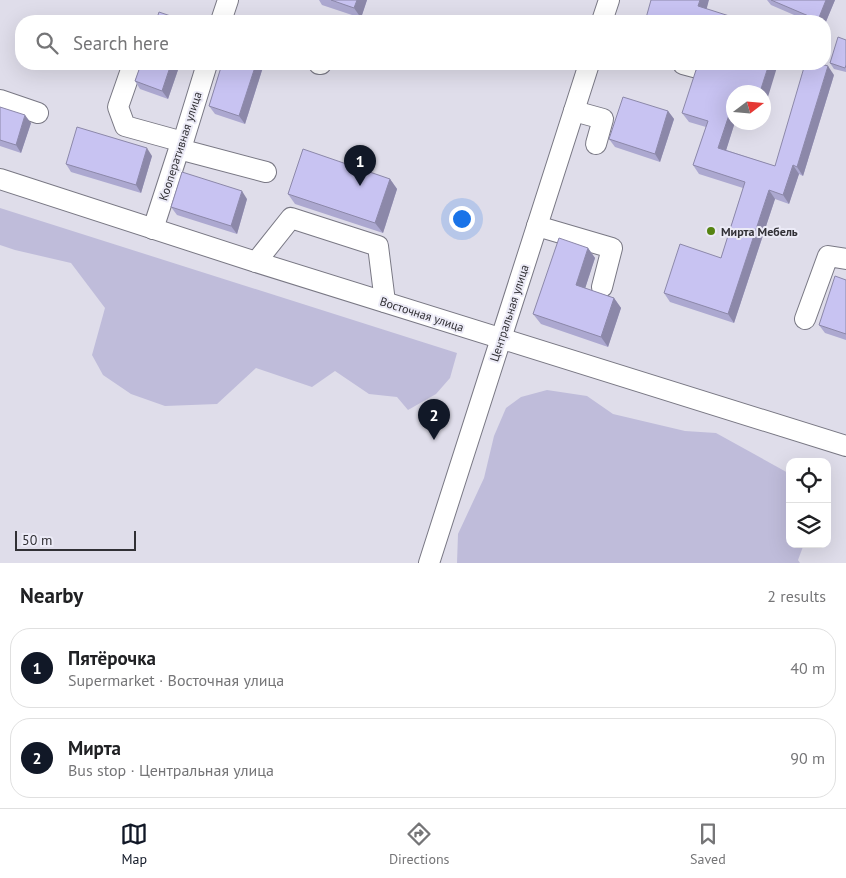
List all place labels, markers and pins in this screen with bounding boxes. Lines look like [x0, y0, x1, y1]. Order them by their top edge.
pin: 1 [344, 145, 376, 186]
place label: Мирта Мебель [721, 224, 798, 239]
marker: Мирта Мебель [705, 225, 717, 237]
pin: 2 [418, 399, 450, 440]

